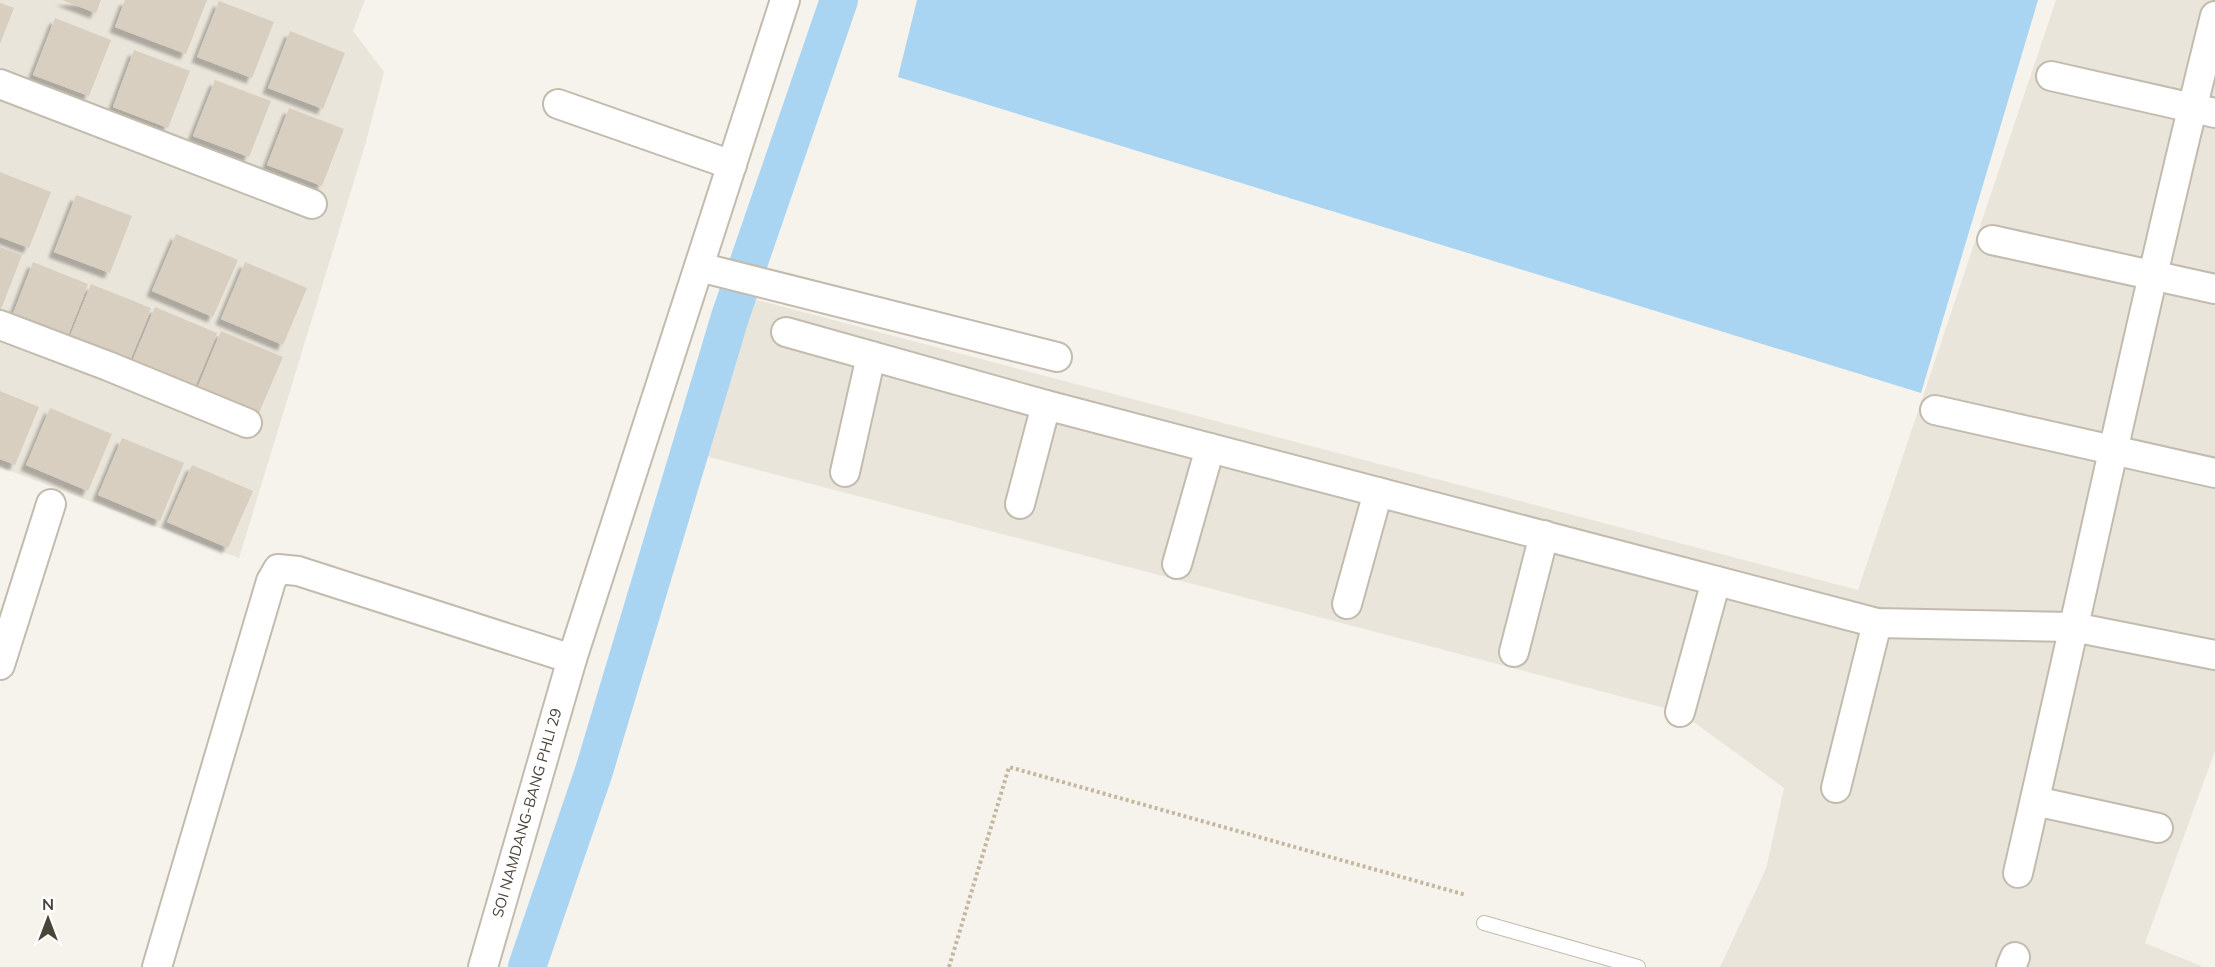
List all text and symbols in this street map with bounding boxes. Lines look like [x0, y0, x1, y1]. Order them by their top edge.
street label: SOI NAMDANG-BANG PHLI 29 [487, 706, 566, 920]
north arrow [18, 889, 78, 949]
text: N [42, 894, 54, 914]

